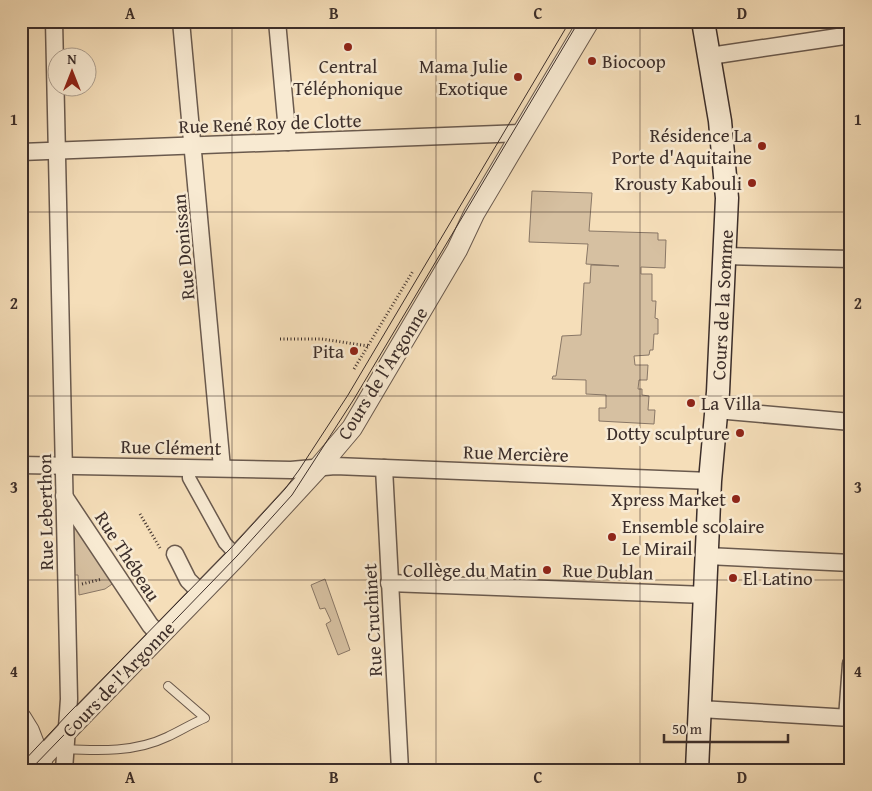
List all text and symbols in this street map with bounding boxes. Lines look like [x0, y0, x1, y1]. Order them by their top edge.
text: A [125, 1, 136, 25]
text: B [329, 1, 339, 25]
text: C [533, 1, 543, 25]
text: D [737, 1, 747, 25]
marker: Central Téléphonique [342, 41, 354, 53]
place label: Biocoop [602, 47, 666, 75]
north arrow [48, 48, 98, 98]
text: N [67, 49, 77, 69]
place label: Central Téléphonique [293, 52, 403, 102]
place label: Mama Julie Exotique [419, 52, 508, 102]
marker: Biocoop [586, 55, 598, 67]
marker: Mama Julie Exotique [512, 71, 524, 83]
street label: Rue René Roy de Clotte [178, 106, 362, 140]
text: 1 [10, 107, 18, 131]
text: 1 [854, 107, 862, 131]
place label: Résidence La Porte d'Aquitaine [612, 121, 752, 171]
marker: Résidence La Porte d'Aquitaine [756, 140, 768, 152]
place label: Krousty Kabouli [615, 169, 742, 197]
marker: Krousty Kabouli [746, 177, 758, 189]
street label: Rue Donissan [164, 193, 202, 301]
street label: Cours de la Somme [704, 229, 740, 381]
text: 2 [10, 291, 18, 315]
text: 2 [854, 291, 862, 315]
street label: Cours de l'Argonne [330, 301, 434, 445]
place label: Pita [313, 337, 344, 365]
marker: Pita [348, 345, 360, 357]
place label: La Villa [701, 389, 761, 417]
marker: La Villa [685, 397, 697, 409]
place label: Dotty sculpture [606, 419, 730, 447]
marker: Dotty sculpture [734, 427, 746, 439]
street label: Rue Clément [120, 432, 222, 462]
street label: Rue Mercière [463, 437, 569, 469]
street label: Rue Leberthon [30, 453, 60, 571]
text: 3 [10, 475, 18, 499]
text: 3 [854, 475, 862, 499]
place label: Xpress Market [611, 485, 726, 513]
marker: Xpress Market [730, 493, 742, 505]
street label: Rue Thébeau [88, 505, 168, 607]
place label: Ensemble scolaire Le Mirail [622, 512, 764, 562]
marker: Ensemble scolaire Le Mirail [606, 531, 618, 543]
street label: Rue Dublan [562, 555, 654, 587]
place label: Collège du Matin [403, 556, 537, 584]
street label: Rue Cruchinet [355, 562, 389, 677]
marker: Collège du Matin [541, 564, 553, 576]
place label: El Latino [743, 564, 813, 592]
marker: El Latino [727, 572, 739, 584]
street label: Cours de l'Argonne [55, 615, 181, 743]
text: 4 [10, 659, 18, 683]
text: 4 [854, 659, 862, 683]
scale bar [664, 711, 788, 743]
text: 50 m [672, 718, 703, 739]
text: A [125, 765, 136, 789]
text: B [329, 765, 339, 789]
text: C [533, 765, 543, 789]
text: D [737, 765, 747, 789]

